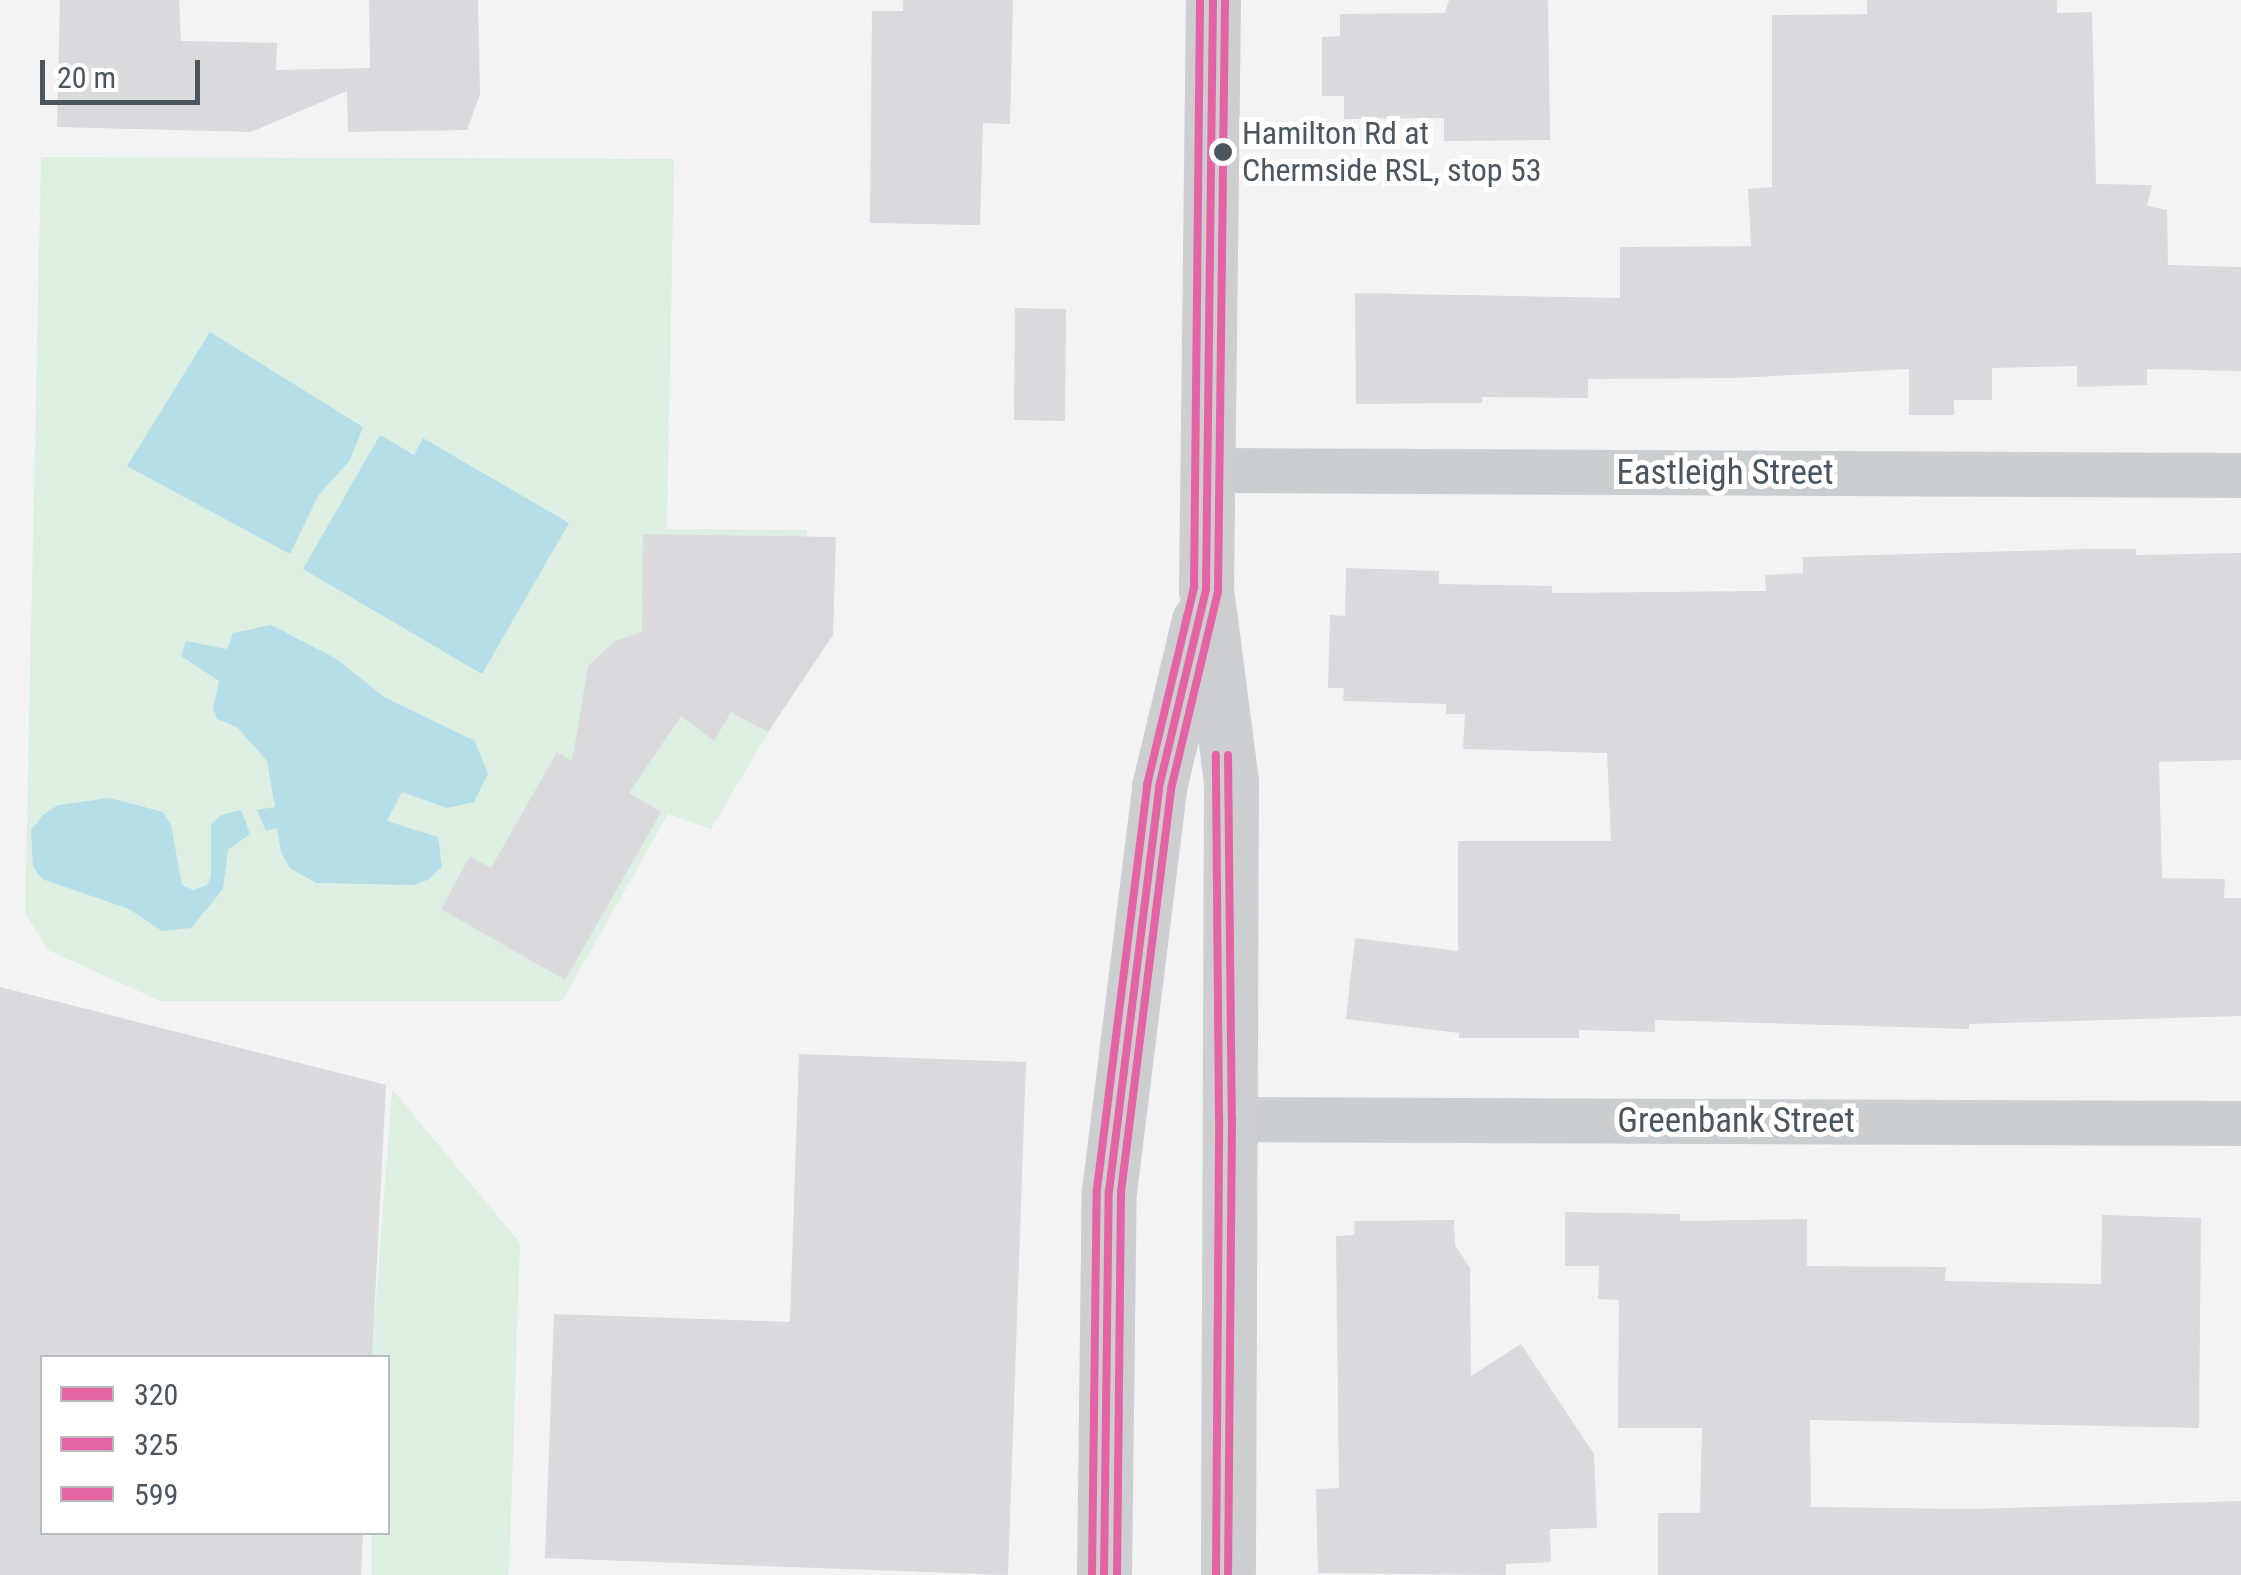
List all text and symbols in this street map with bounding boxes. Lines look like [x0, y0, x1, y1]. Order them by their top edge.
scale bar [45, 40, 205, 102]
text: 20 m [57, 60, 116, 95]
place label: Hamilton Rd at Chermside RSL, stop 53 [1242, 115, 1542, 190]
marker: Hamilton Rd at Chermside RSL, stop 53 [1213, 142, 1233, 162]
street label: Eastleigh Street [1616, 452, 1834, 494]
street label: Greenbank Street [1617, 1100, 1855, 1142]
legend [40, 1355, 390, 1535]
text: 320 [134, 1377, 178, 1412]
text: 325 [134, 1427, 178, 1462]
text: 599 [134, 1477, 178, 1512]

